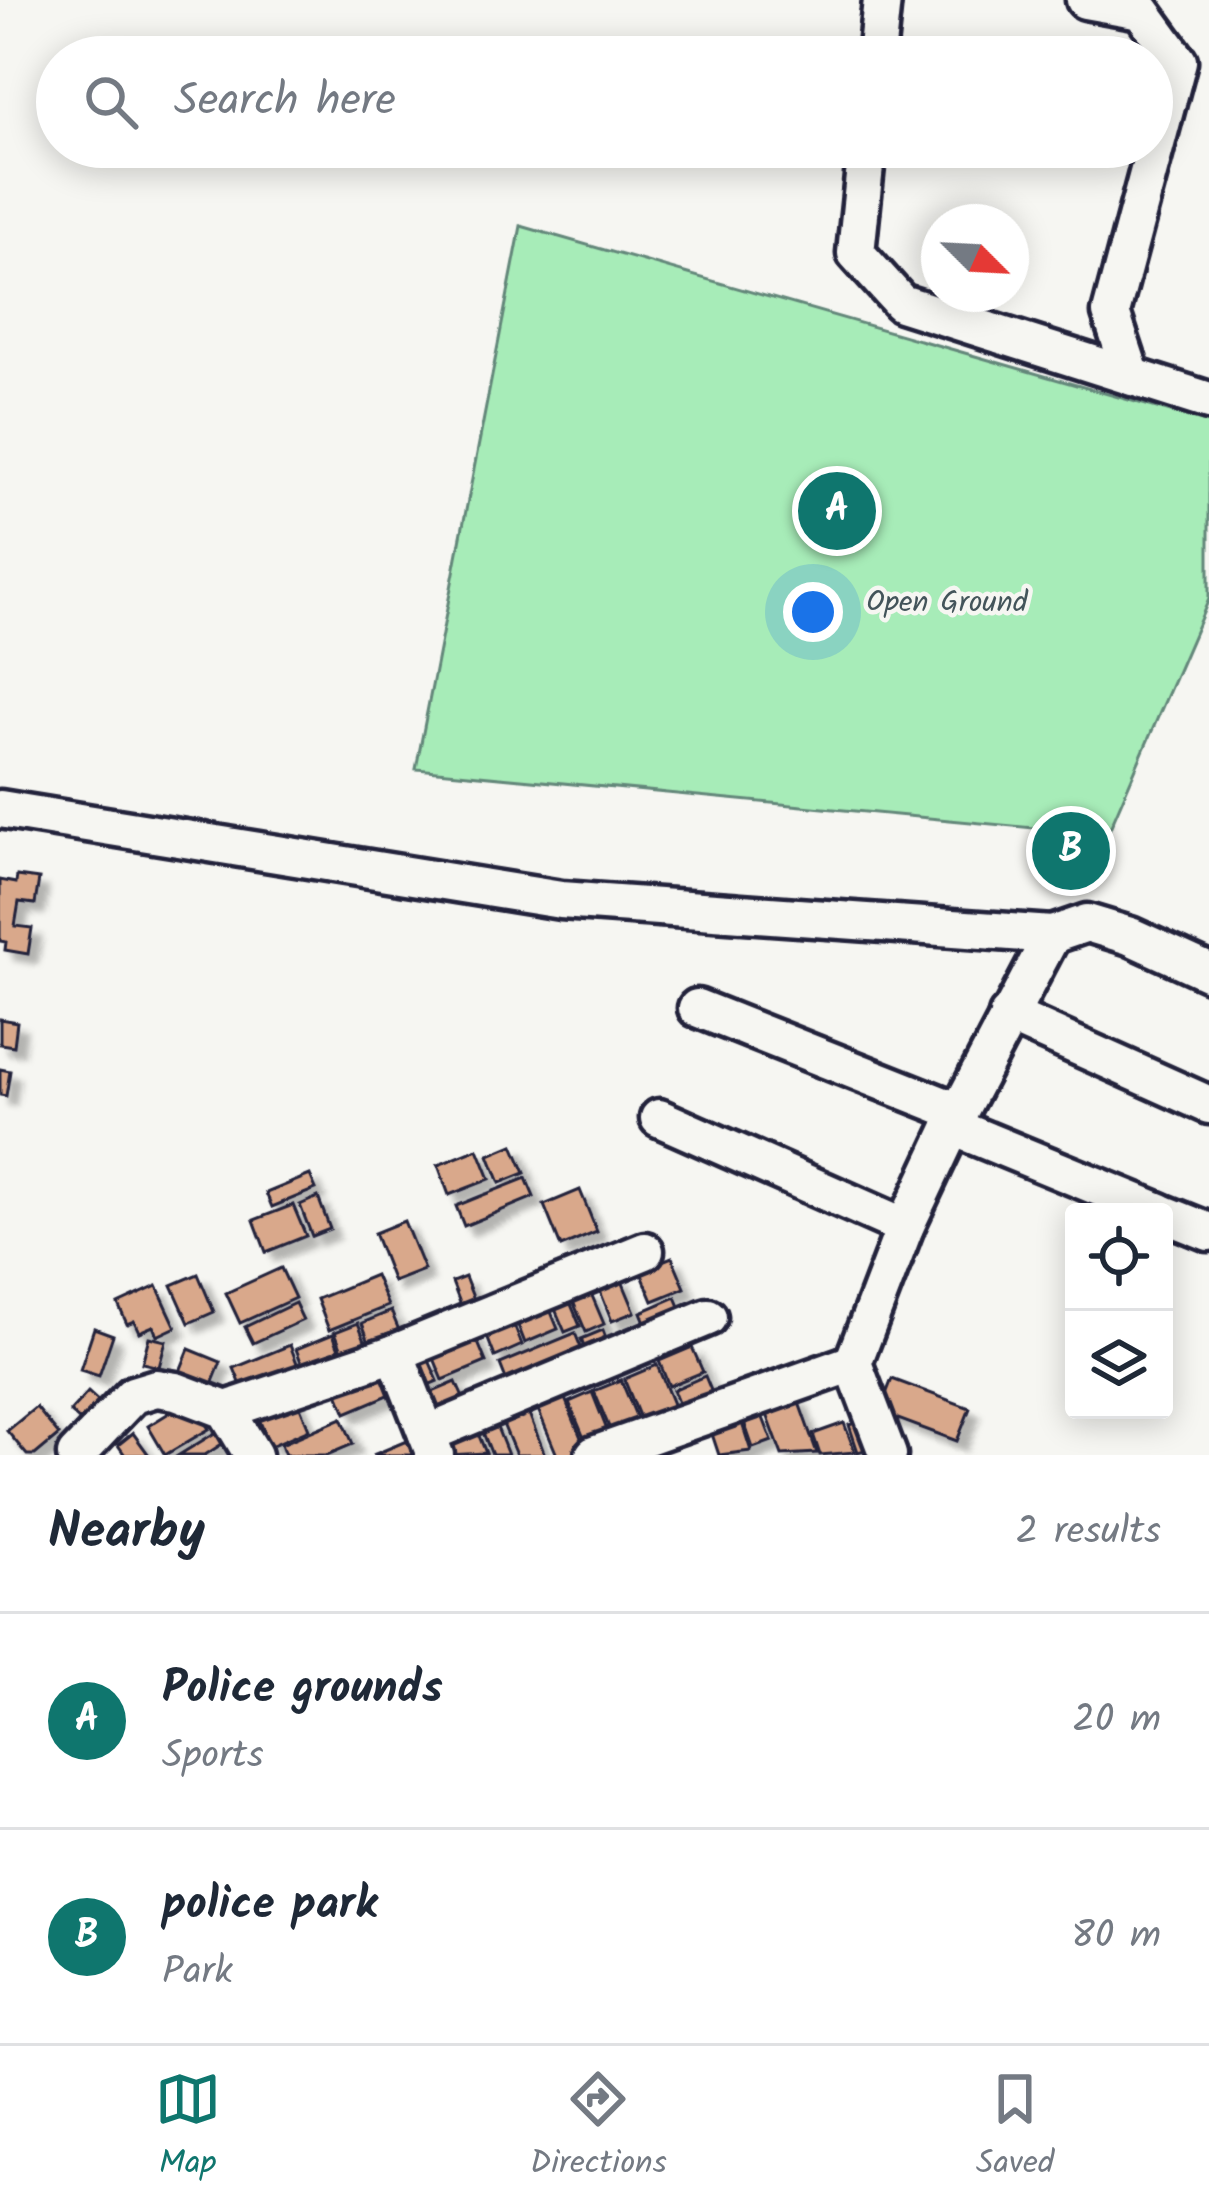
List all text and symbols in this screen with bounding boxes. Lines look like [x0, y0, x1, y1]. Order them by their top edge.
search box [36, 36, 1173, 168]
text: Search here [174, 66, 396, 138]
icon: search [78, 69, 144, 135]
north arrow [921, 204, 1029, 312]
pin: A [798, 466, 876, 556]
park label: Open Ground [866, 579, 1029, 627]
your location [783, 582, 843, 642]
pin: B [1032, 806, 1110, 896]
map controls [1065, 1203, 1173, 1419]
button: locate [1065, 1203, 1173, 1311]
button: layers [1065, 1311, 1173, 1419]
text: Nearby [48, 1493, 205, 1574]
text: 2 results [1016, 1502, 1161, 1564]
text: Police grounds [162, 1654, 443, 1726]
text: A [75, 1690, 99, 1752]
text: 20 m [1072, 1690, 1161, 1752]
text: Sports [162, 1726, 264, 1788]
text: police park [162, 1870, 377, 1942]
text: B [75, 1906, 99, 1968]
text: 80 m [1071, 1906, 1161, 1968]
text: Park [162, 1942, 233, 2004]
tab: Map [155, 2066, 221, 2191]
tab: Directions [530, 2066, 667, 2191]
tab: Saved [976, 2066, 1054, 2191]

